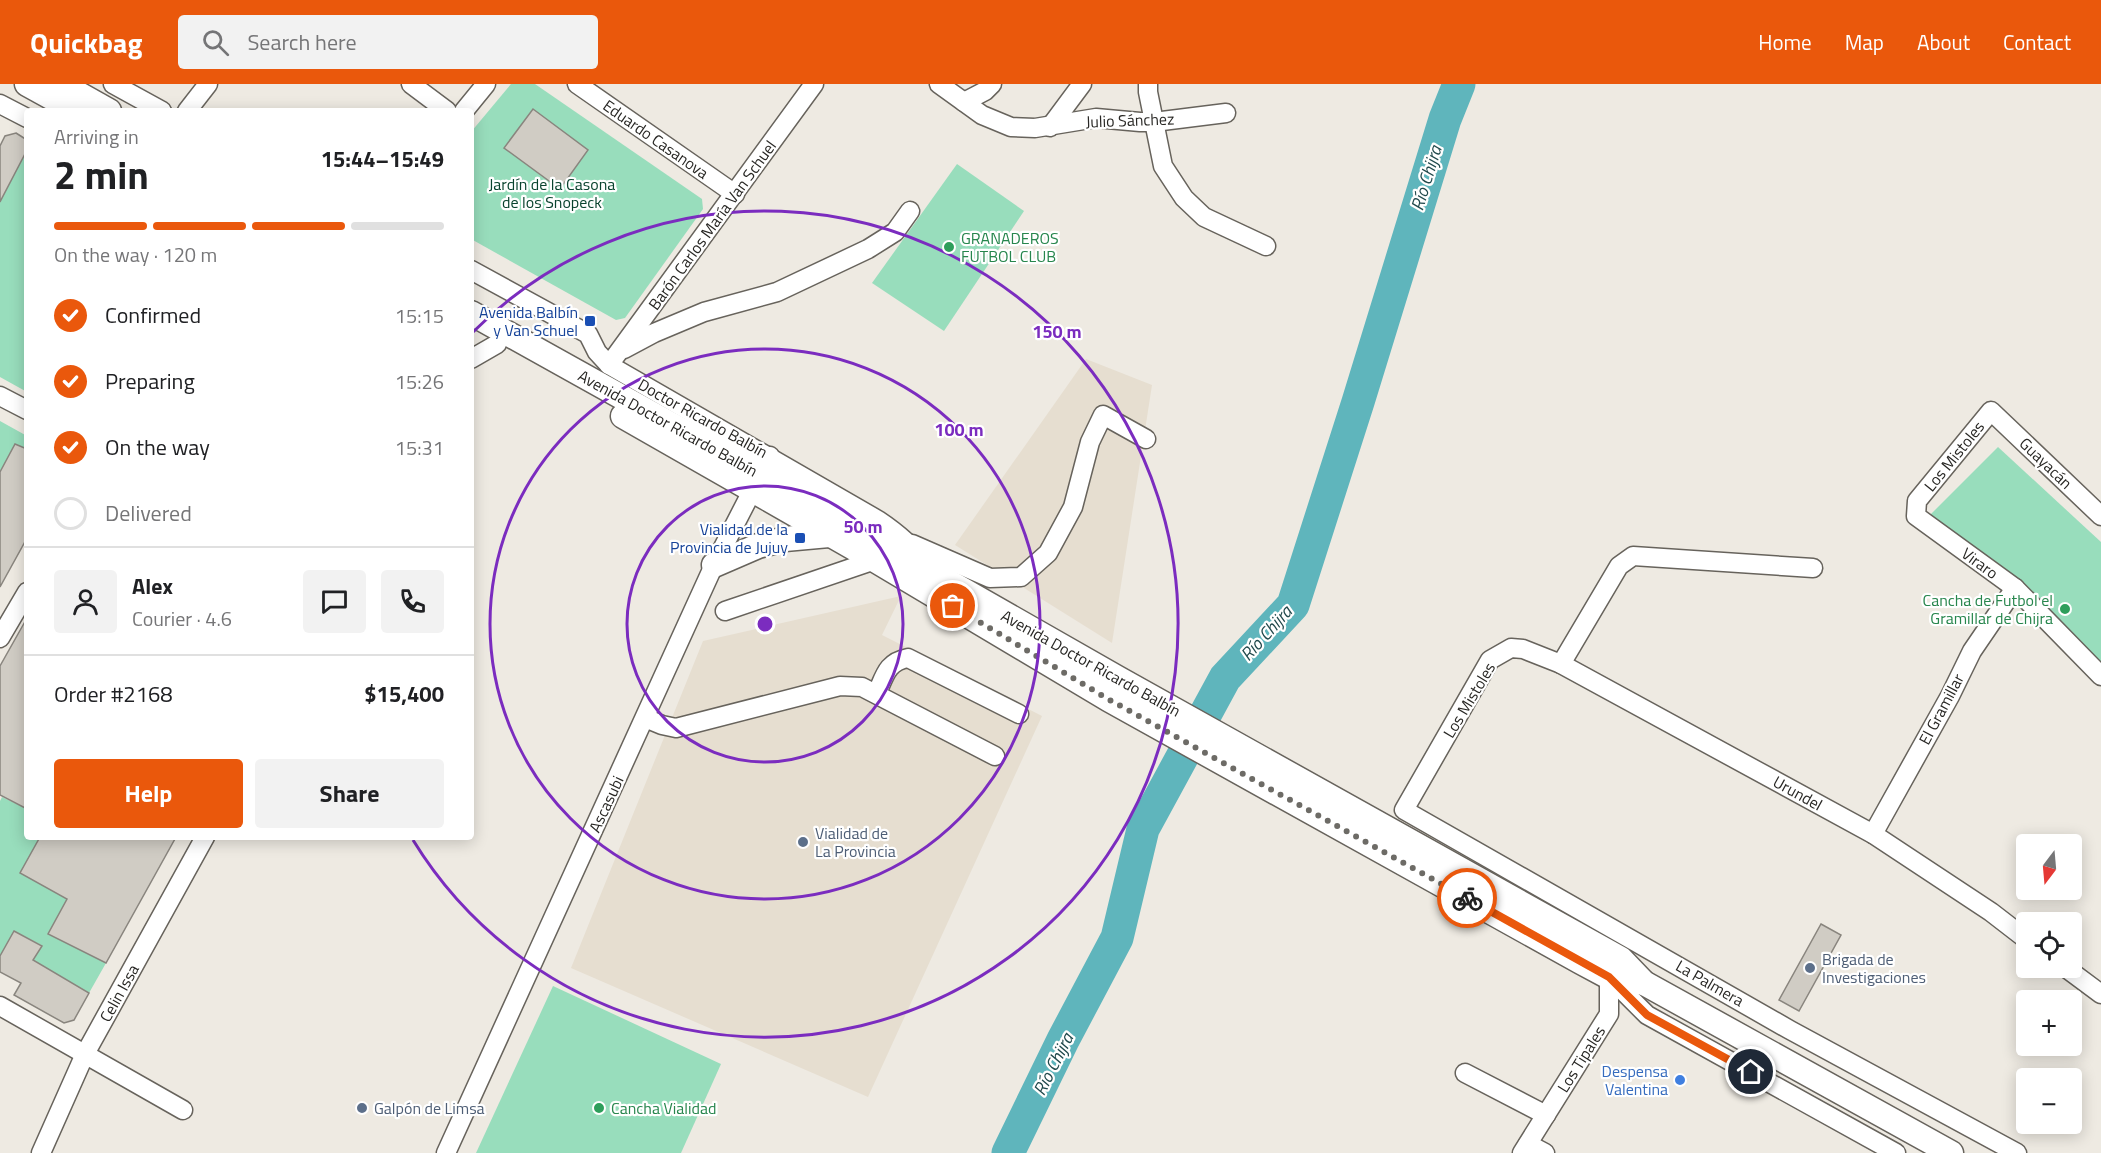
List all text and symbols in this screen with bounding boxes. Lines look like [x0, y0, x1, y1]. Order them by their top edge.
search box [178, 15, 598, 69]
text: Quickbag [30, 21, 142, 64]
text: Search here [247, 25, 357, 59]
icon: search [199, 26, 232, 59]
text: Home [1758, 26, 1812, 58]
text: Map [1845, 26, 1884, 58]
text: About [1917, 26, 1970, 58]
text: Contact [2003, 26, 2071, 58]
street label: Eduardo Casanova [598, 94, 714, 184]
street label: Julio Sánchez [1085, 106, 1175, 134]
text: Arriving in [54, 121, 139, 152]
street label: Barón Carlos María Van Schuel [642, 135, 782, 315]
water label: Río Chijra [1403, 141, 1449, 214]
text: 15:44–15:49 [321, 142, 444, 176]
text: 2 min [54, 145, 149, 204]
park label: Jardín de la Casona de los Snopeck [489, 172, 615, 214]
place label: GRANADEROS FUTBOL CLUB [961, 226, 1059, 268]
text: On the way · 120 m [54, 239, 217, 270]
marker: GRANADEROS FUTBOL CLUB [942, 240, 956, 254]
text: Confirmed [105, 298, 201, 332]
icon: check [54, 299, 87, 332]
text: 15:15 [395, 300, 444, 331]
place label: Avenida Balbín y Van Schuel [479, 300, 578, 342]
marker: Avenida Balbín y Van Schuel [583, 314, 597, 328]
text: 150 m [1032, 318, 1082, 345]
text: Preparing [105, 364, 195, 398]
street label: Avenida Doctor Ricardo Balbín [574, 364, 762, 482]
icon: check [54, 365, 87, 398]
text: 15:26 [395, 366, 444, 397]
street label: Doctor Ricardo Balbín [634, 372, 772, 464]
text: 100 m [934, 416, 984, 443]
street label: Los Mistoles [1918, 416, 1990, 496]
text: On the way [105, 430, 210, 464]
icon: check [54, 431, 87, 464]
text: 15:31 [395, 432, 444, 463]
street label: Guayacán [2014, 432, 2078, 494]
text: Delivered [105, 496, 192, 530]
text: 50 m [843, 513, 883, 540]
place label: Vialidad de la Provincia de Jujuy [670, 517, 788, 559]
marker: Vialidad de la Provincia de Jujuy [793, 531, 807, 545]
street label: Viraro [1957, 541, 2003, 585]
text: Alex [132, 569, 173, 603]
button: person [54, 570, 117, 633]
button: chat [303, 570, 366, 633]
button: phone [381, 570, 444, 633]
pin [927, 580, 978, 631]
place label: Cancha de Futbol el Gramillar de Chijra [1922, 588, 2053, 630]
icon: bag [936, 589, 969, 622]
water label: Río Chijra [1234, 598, 1299, 667]
marker: Cancha de Futbol el Gramillar de Chijra [2058, 602, 2072, 616]
text: Courier · 4.6 [132, 603, 232, 634]
street label: Avenida Doctor Ricardo Balbín [997, 604, 1185, 722]
centre of rings [755, 614, 775, 634]
street label: Los Mistoles [1437, 658, 1501, 742]
street label: El Gramillar [1912, 669, 1970, 749]
text: Order #2168 [54, 677, 173, 711]
text: $15,400 [364, 677, 444, 711]
button: Help [54, 759, 243, 828]
button: Share [255, 759, 444, 828]
street label: Urundel [1769, 770, 1827, 816]
street label: Ascasubi [582, 772, 630, 836]
place label: Vialidad de La Provincia [815, 821, 896, 863]
north arrow [2016, 834, 2082, 900]
map controls [2016, 834, 2082, 1134]
marker: Vialidad de La Provincia [796, 835, 810, 849]
courier [1437, 868, 1497, 928]
icon: bike [1451, 882, 1484, 915]
button: locate [2016, 912, 2082, 978]
place label: Brigada de Investigaciones [1822, 947, 1926, 989]
street label: La Palmera [1671, 954, 1749, 1012]
street label: Celin Issa [93, 960, 145, 1026]
marker: Brigada de Investigaciones [1803, 961, 1817, 975]
button: + [2016, 990, 2082, 1056]
street label: Los Tipales [1551, 1021, 1611, 1097]
water label: Río Chijra [1026, 1027, 1081, 1100]
pin [1725, 1046, 1776, 1097]
icon: home [1734, 1055, 1767, 1088]
place label: Despensa Valentina [1602, 1059, 1668, 1101]
button: − [2016, 1068, 2082, 1134]
marker: Despensa Valentina [1673, 1073, 1687, 1087]
place label: Galpón de Limsa [374, 1096, 485, 1120]
place label: Cancha Vialidad [611, 1096, 716, 1120]
marker: Galpón de Limsa [355, 1101, 369, 1115]
marker: Cancha Vialidad [592, 1101, 606, 1115]

